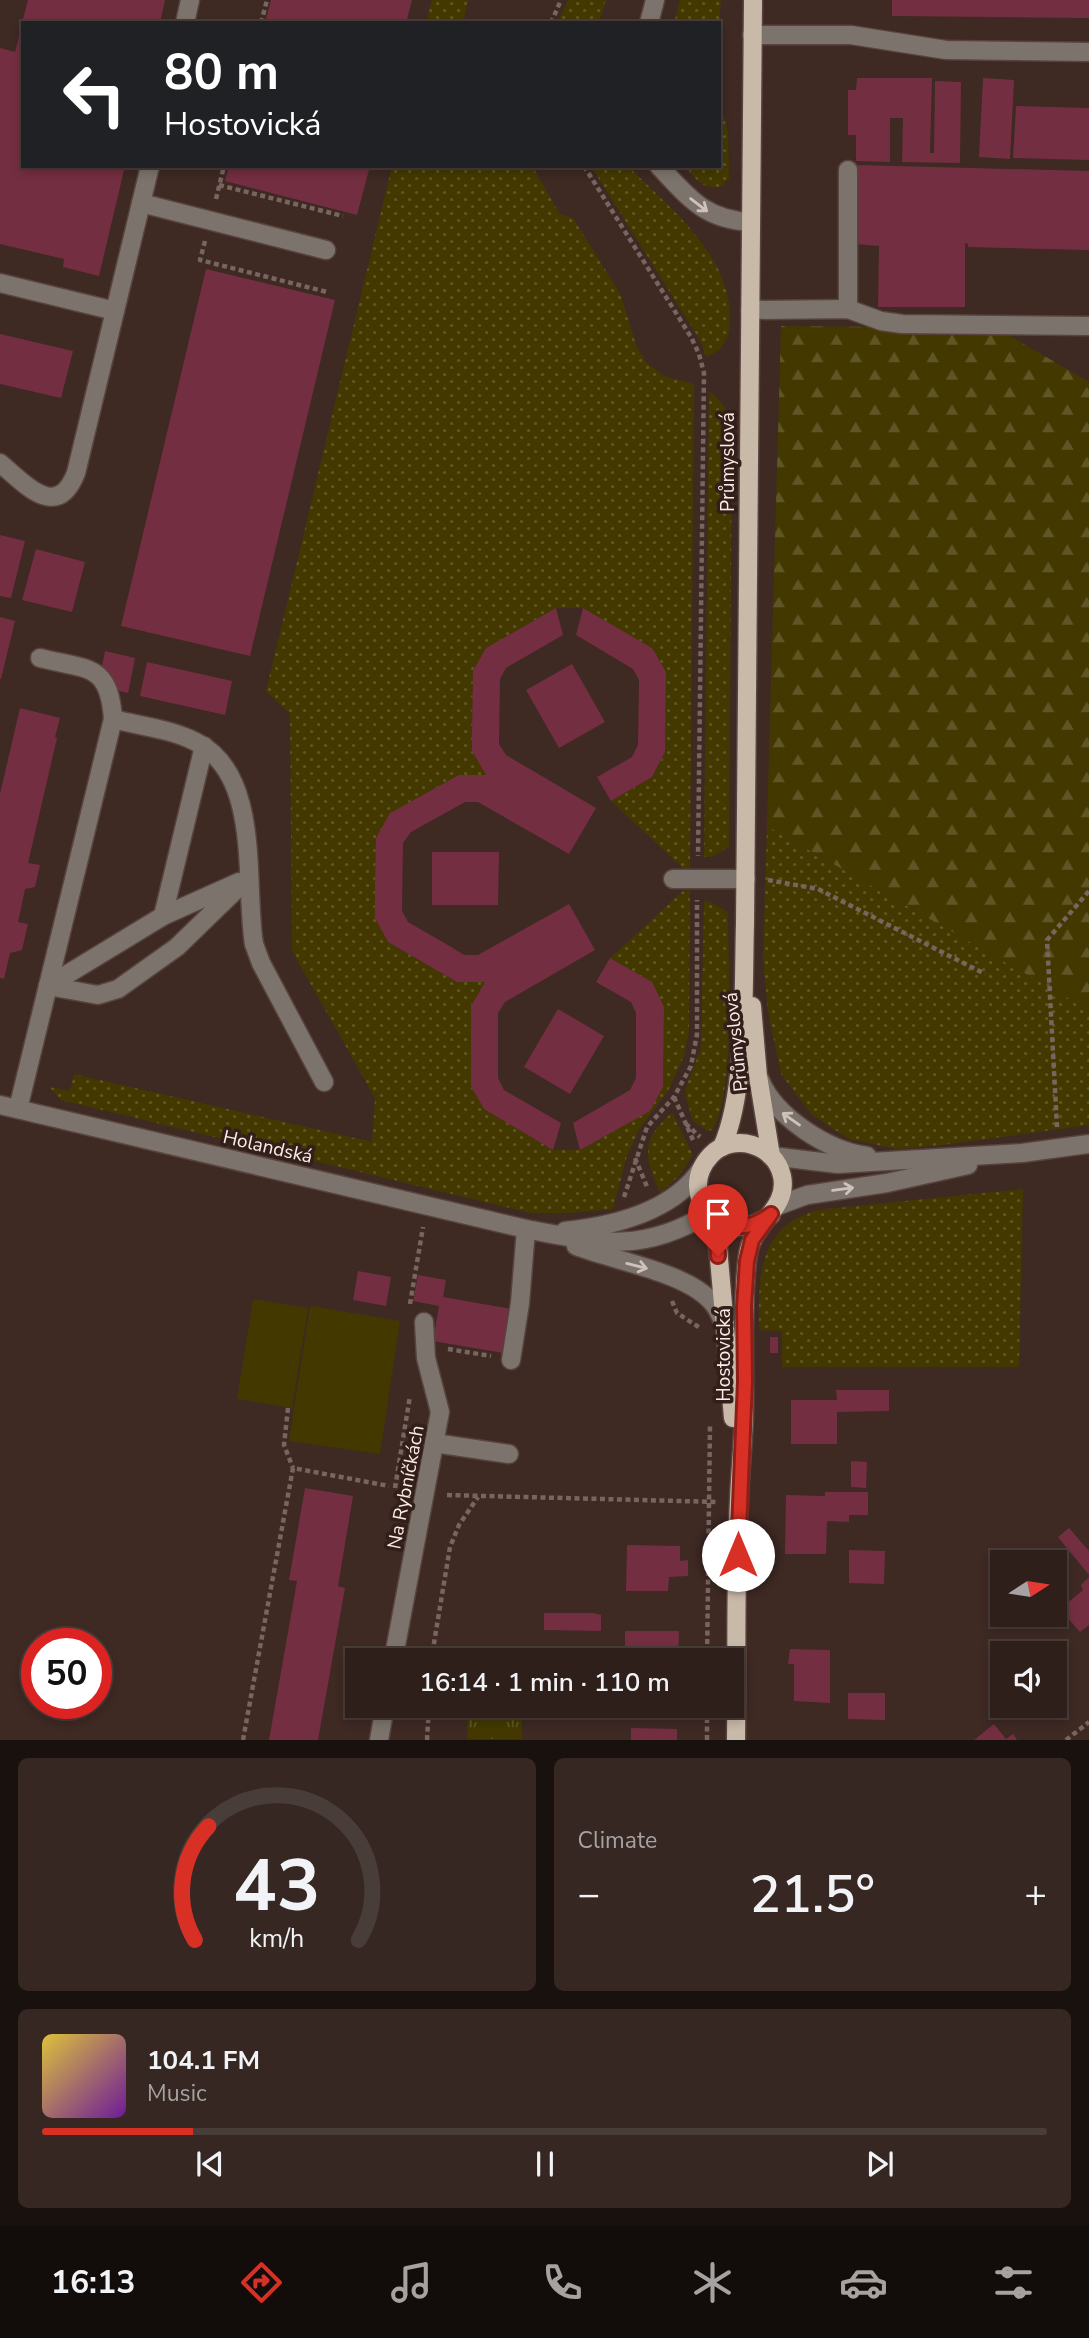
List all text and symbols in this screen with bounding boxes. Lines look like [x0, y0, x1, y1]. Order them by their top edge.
text: 80 m [164, 39, 279, 106]
icon: left [49, 49, 140, 140]
text: Hostovická [164, 103, 322, 146]
one-way arrow [689, 198, 707, 213]
street label: Průmyslová [715, 412, 741, 512]
street label: Průmyslová [718, 991, 754, 1093]
one-way arrow [782, 1112, 801, 1126]
street label: Holandská [220, 1124, 315, 1170]
one-way arrow [831, 1182, 854, 1195]
pin [688, 1184, 748, 1256]
icon: arrive [699, 1195, 737, 1233]
one-way arrow [625, 1260, 648, 1273]
street label: Hostovická [711, 1308, 737, 1402]
street label: Na Rybníčkách [381, 1423, 431, 1551]
position arrow [701, 1518, 775, 1592]
north arrow [990, 1550, 1068, 1628]
map controls [990, 1550, 1067, 1718]
speed limit sign: 50 [21, 1628, 112, 1719]
button: sound [990, 1641, 1067, 1718]
text: 16:14 · 1 min · 110 m [419, 1665, 670, 1700]
text: Climate [578, 1825, 657, 1856]
text: 43 [233, 1837, 320, 1937]
text: 21.5° [750, 1859, 875, 1930]
text: − [578, 1869, 600, 1920]
text: + [1024, 1869, 1047, 1920]
text: km/h [249, 1922, 304, 1956]
text: 104.1 FM [147, 2043, 260, 2078]
text: Music [147, 2078, 207, 2109]
icon: previous [191, 2145, 229, 2183]
icon: pause [526, 2145, 564, 2183]
icon: next [861, 2145, 899, 2183]
icon: directions [237, 2258, 286, 2307]
icon: music [387, 2258, 436, 2307]
icon: phone [538, 2258, 587, 2307]
icon: climate [688, 2258, 737, 2307]
icon: car [839, 2258, 888, 2307]
icon: filters [989, 2258, 1038, 2307]
text: 16:13 [51, 2261, 135, 2304]

